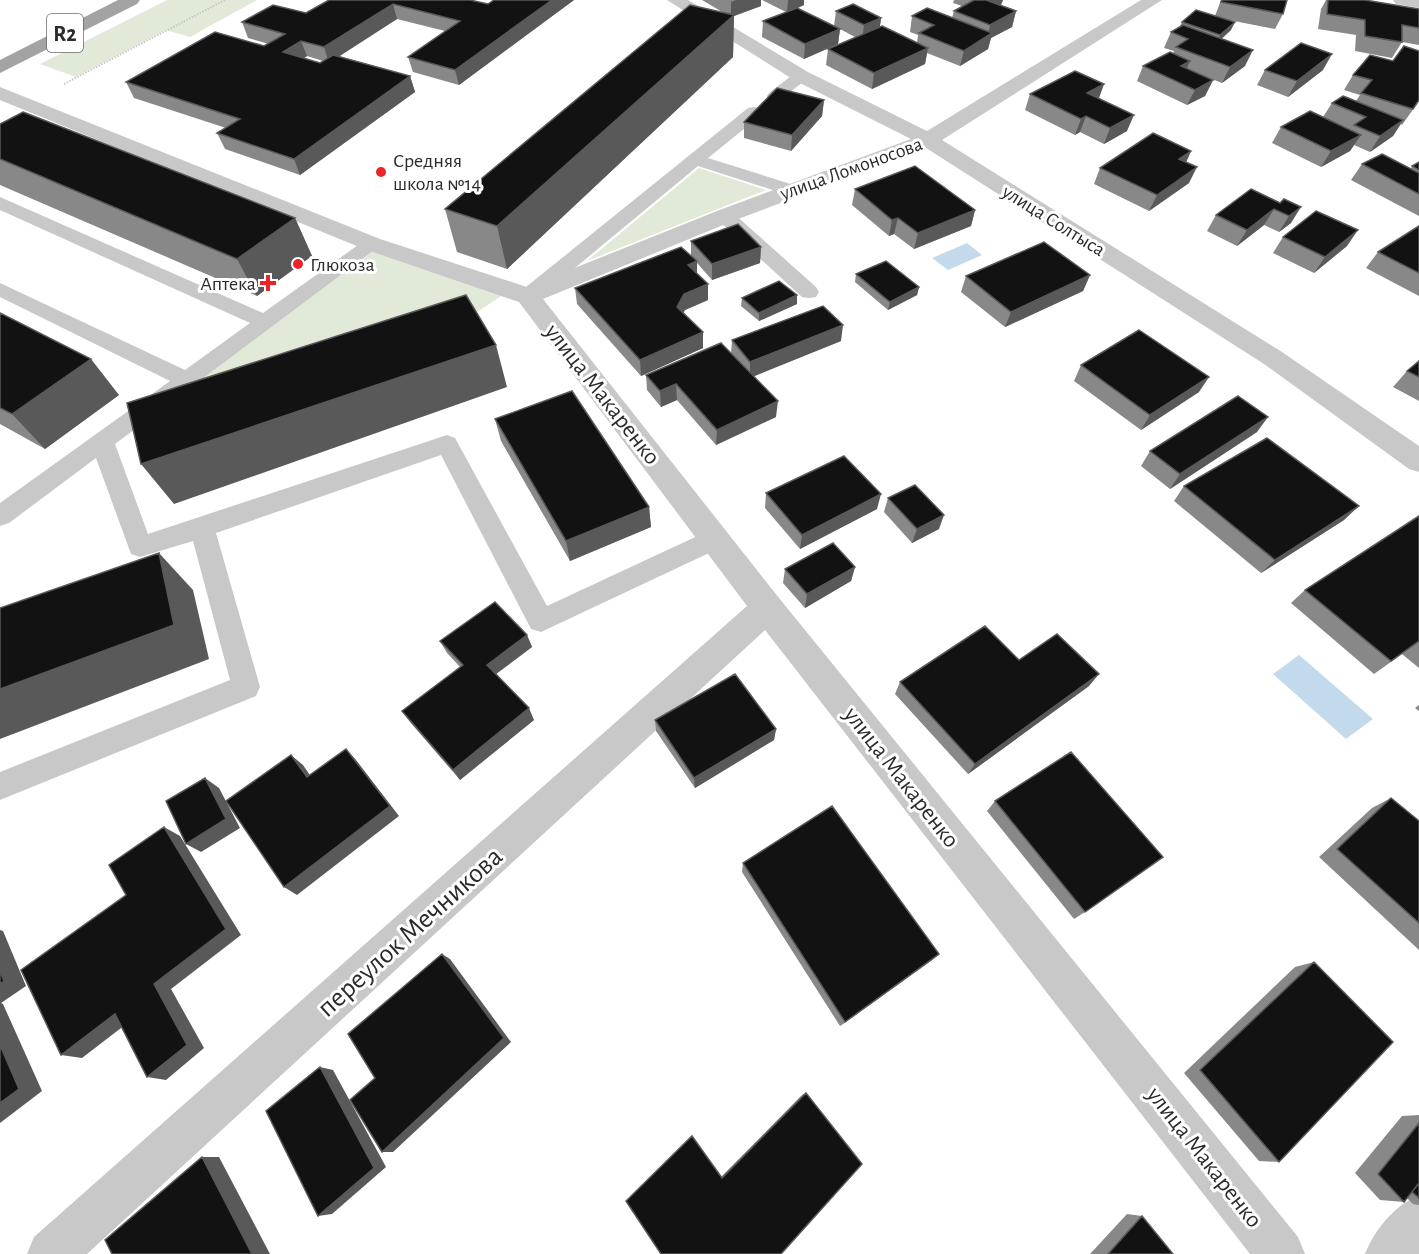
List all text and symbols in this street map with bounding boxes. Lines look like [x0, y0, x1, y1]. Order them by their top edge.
road number: R2 [47, 14, 83, 52]
street label: улица Ломоносова [776, 134, 925, 204]
place label: Средняя школа №14 [393, 151, 481, 194]
marker: Средняя школа №14 [374, 165, 388, 179]
street label: улица Солтыса [998, 181, 1108, 260]
place label: Глюкоза [310, 255, 375, 275]
marker: Глюкоза [291, 257, 305, 271]
place label: Аптека [200, 274, 256, 294]
marker: Аптека [261, 276, 275, 290]
street label: улица Макаренко [540, 319, 664, 469]
street label: улица Макаренко [839, 702, 963, 852]
street label: переулок Мечникова [312, 842, 508, 1023]
street label: улица Макаренко [1142, 1082, 1266, 1232]

